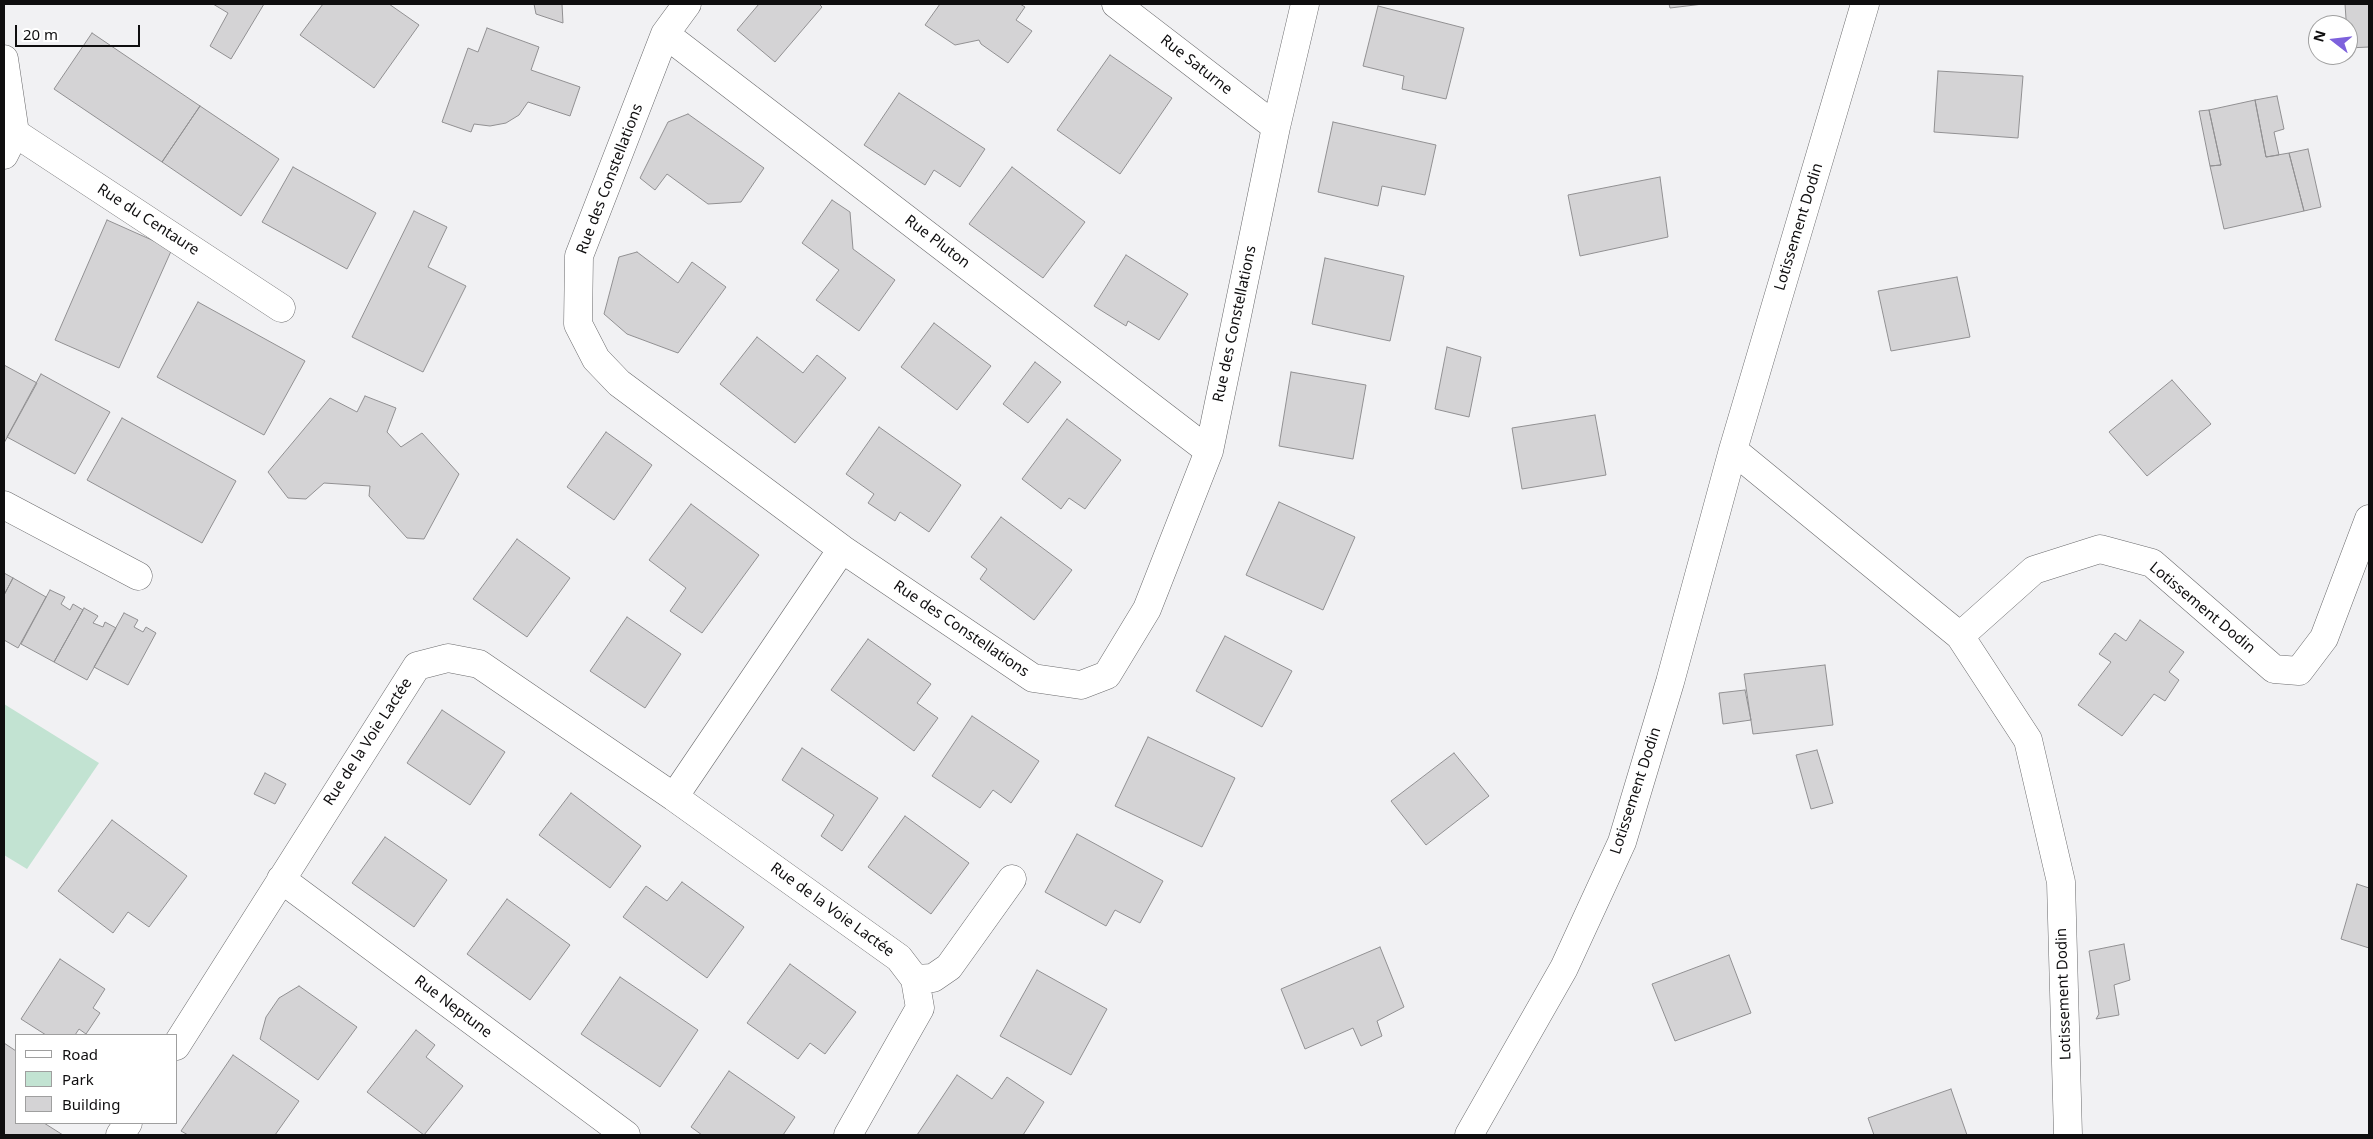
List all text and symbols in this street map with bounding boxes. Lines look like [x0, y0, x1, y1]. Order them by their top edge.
scale bar [18, 15, 142, 47]
north arrow [2308, 15, 2358, 65]
text: 20 m [23, 24, 58, 44]
text: N [2308, 28, 2330, 44]
street label: Rue Saturne [1156, 31, 1236, 99]
street label: Rue des Constellations [573, 101, 647, 257]
street label: Lotissement Dodin [1771, 161, 1827, 293]
street label: Rue du Centaure [94, 180, 202, 260]
street label: Rue Pluton [901, 212, 973, 272]
street label: Rue des Constellations [1210, 244, 1260, 404]
street label: Lotissement Dodin [2145, 559, 2259, 657]
street label: Rue des Constellations [890, 577, 1032, 681]
street label: Rue de la Voie Lactée [320, 675, 416, 809]
street label: Lotissement Dodin [1607, 725, 1665, 857]
street label: Rue de la Voie Lactée [767, 859, 897, 961]
street label: Lotissement Dodin [2053, 927, 2075, 1061]
street label: Rue Neptune [411, 972, 495, 1042]
legend [15, 1034, 178, 1124]
text: Road [62, 1044, 98, 1064]
text: Park [62, 1069, 94, 1089]
text: Building [62, 1094, 120, 1114]

